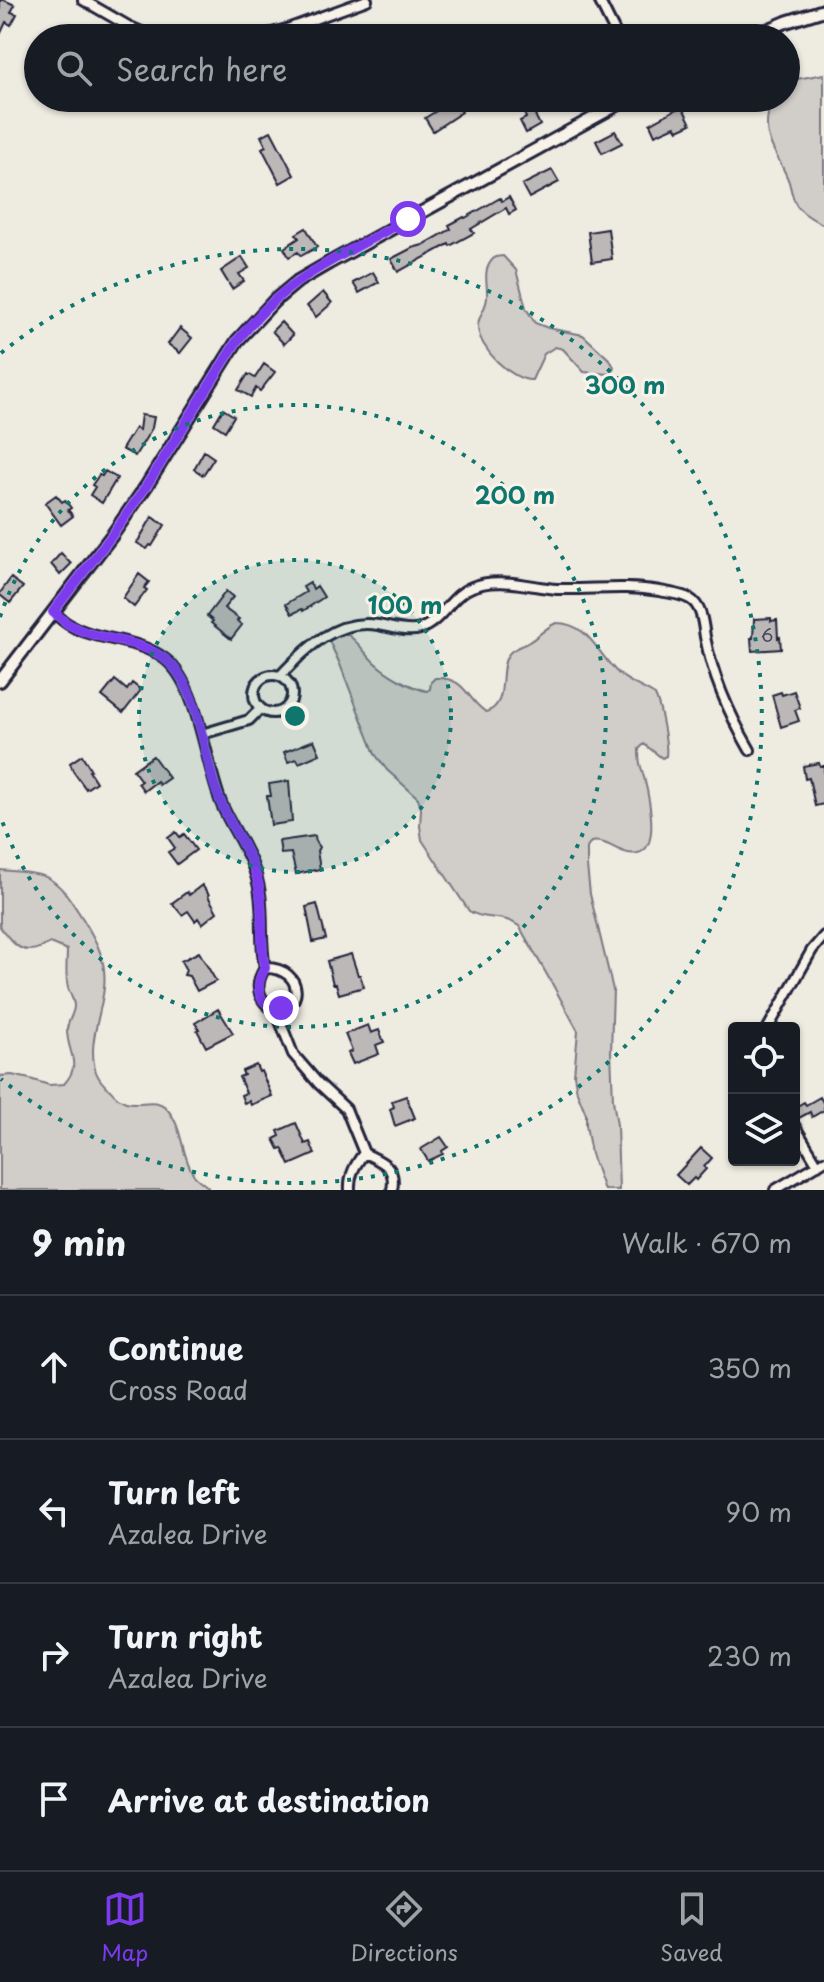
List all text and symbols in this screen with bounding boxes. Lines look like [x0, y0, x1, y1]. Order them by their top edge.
search box [24, 24, 800, 112]
icon: search [52, 46, 96, 90]
text: Search here [116, 46, 288, 91]
route start [390, 201, 426, 237]
text: 300 m [584, 366, 666, 402]
text: 200 m [475, 476, 555, 512]
text: 100 m [368, 586, 442, 622]
house number: 6 [761, 621, 773, 648]
centre of rings [281, 702, 309, 730]
route end [263, 990, 299, 1026]
map controls [728, 1022, 800, 1166]
button: locate [728, 1022, 800, 1094]
button: layers [728, 1094, 800, 1166]
text: 9 min [32, 1216, 126, 1268]
text: Walk · 670 m [622, 1223, 792, 1262]
text: Continue [108, 1325, 243, 1370]
icon: ahead [32, 1345, 76, 1389]
text: 350 m [708, 1348, 792, 1387]
text: Cross Road [108, 1370, 248, 1409]
text: Turn left [108, 1469, 240, 1514]
icon: left [32, 1489, 76, 1533]
text: 90 m [725, 1492, 792, 1531]
text: Azalea Drive [108, 1514, 268, 1553]
text: Turn right [108, 1613, 263, 1658]
icon: right [32, 1633, 76, 1677]
text: 230 m [707, 1636, 792, 1675]
text: Azalea Drive [108, 1658, 268, 1697]
icon: arrive [32, 1777, 76, 1821]
text: Arrive at destination [108, 1777, 430, 1822]
tab: Map [101, 1887, 148, 1968]
tab: Directions [351, 1887, 458, 1968]
tab: Saved [660, 1887, 723, 1968]

